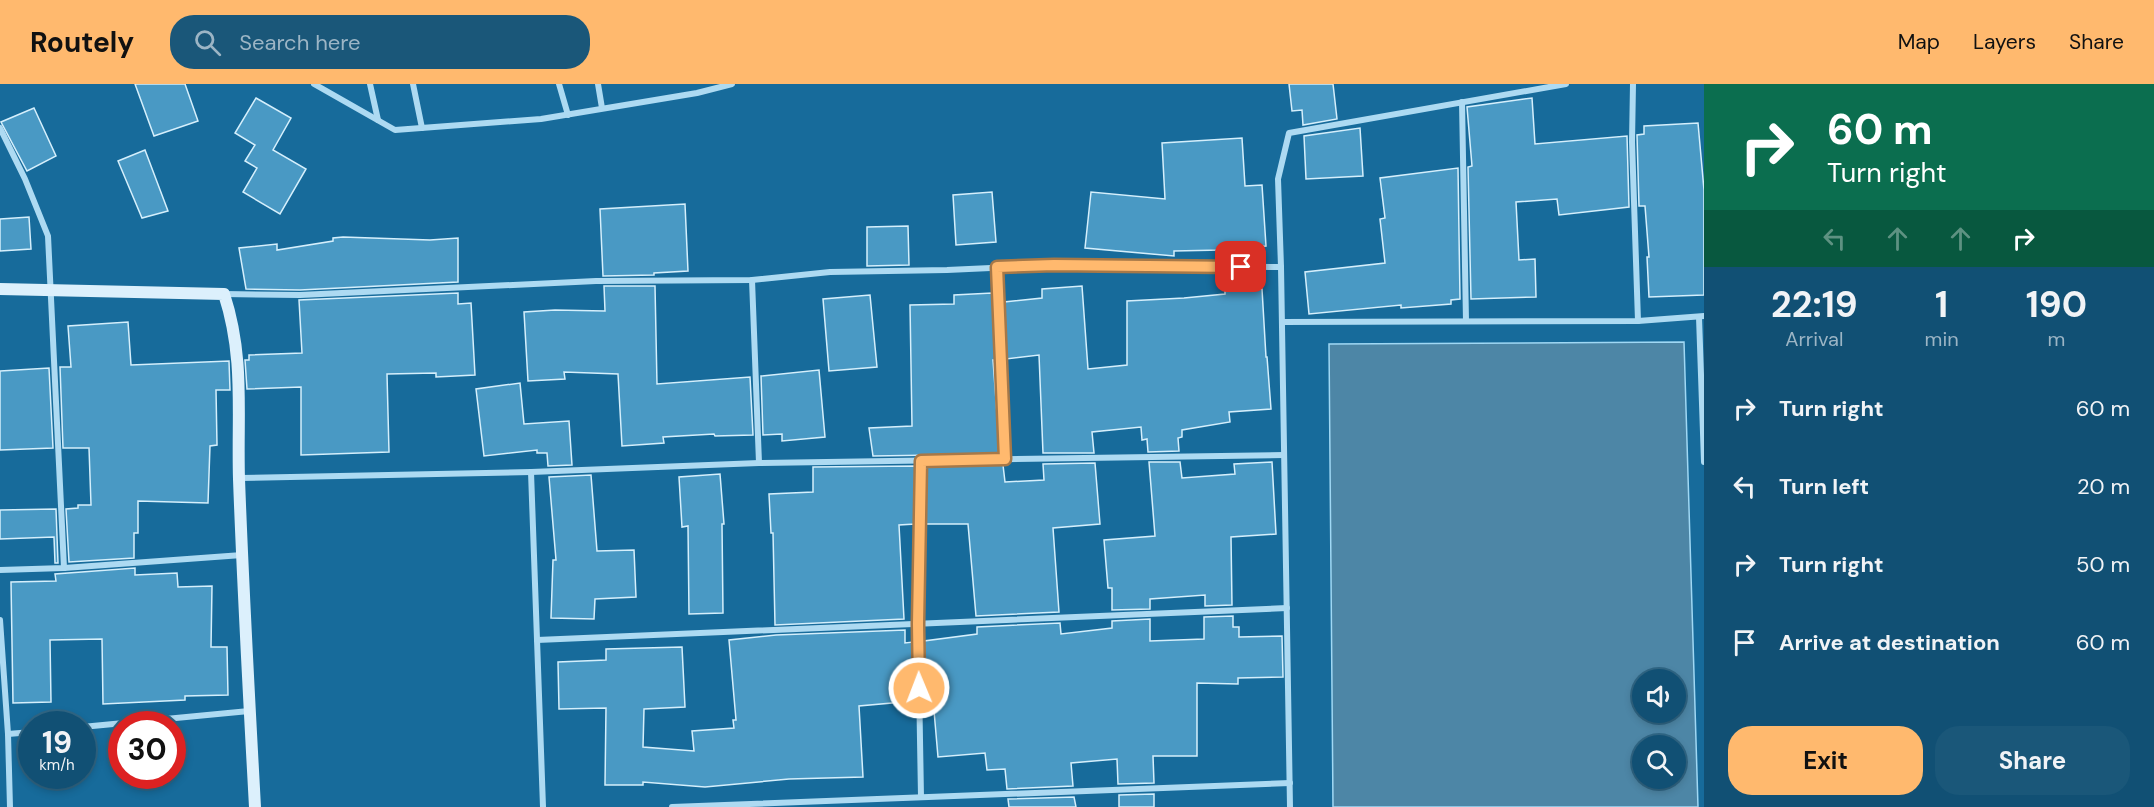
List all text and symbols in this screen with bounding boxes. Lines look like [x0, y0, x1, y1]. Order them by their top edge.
search box [170, 15, 590, 69]
text: Routely [30, 24, 134, 61]
icon: search [191, 26, 224, 59]
text: Search here [239, 28, 361, 57]
text: Map [1898, 28, 1940, 56]
text: Layers [1973, 28, 2036, 56]
text: Share [2069, 28, 2124, 56]
text: 60 m [1827, 102, 1933, 157]
icon: right [1728, 108, 1806, 186]
text: Turn right [1827, 155, 1947, 190]
icon: left [1818, 222, 1851, 255]
icon: ahead [1881, 222, 1914, 255]
icon: ahead [1944, 222, 1977, 255]
icon: right [2007, 222, 2040, 255]
pin [1215, 241, 1266, 292]
icon: arrive [1224, 250, 1257, 283]
text: 22:19 [1771, 281, 1858, 328]
text: 1 [1935, 281, 1948, 328]
text: 190 [2026, 281, 2087, 328]
text: Arrival [1785, 326, 1843, 352]
text: min [1925, 326, 1959, 352]
text: m [2047, 326, 2065, 352]
icon: right [1728, 392, 1761, 425]
text: Turn right [1779, 394, 1884, 423]
text: 60 m [2076, 394, 2130, 423]
icon: left [1728, 470, 1761, 503]
text: Turn left [1779, 472, 1869, 501]
text: 20 m [2077, 472, 2130, 501]
icon: right [1728, 548, 1761, 581]
text: Turn right [1779, 550, 1884, 579]
text: 50 m [2076, 550, 2130, 579]
icon: arrive [1728, 626, 1761, 659]
text: Arrive at destination [1779, 628, 2000, 657]
text: 60 m [2076, 628, 2130, 657]
position arrow [887, 656, 951, 720]
map controls [1632, 669, 1686, 789]
button: sound [1632, 669, 1686, 723]
speed limit sign: 30 [108, 711, 186, 789]
text: 19 [42, 723, 72, 762]
button: Exit [1728, 726, 1923, 795]
button: Share [1935, 726, 2130, 795]
button: search [1632, 735, 1686, 789]
text: km/h [39, 755, 75, 775]

